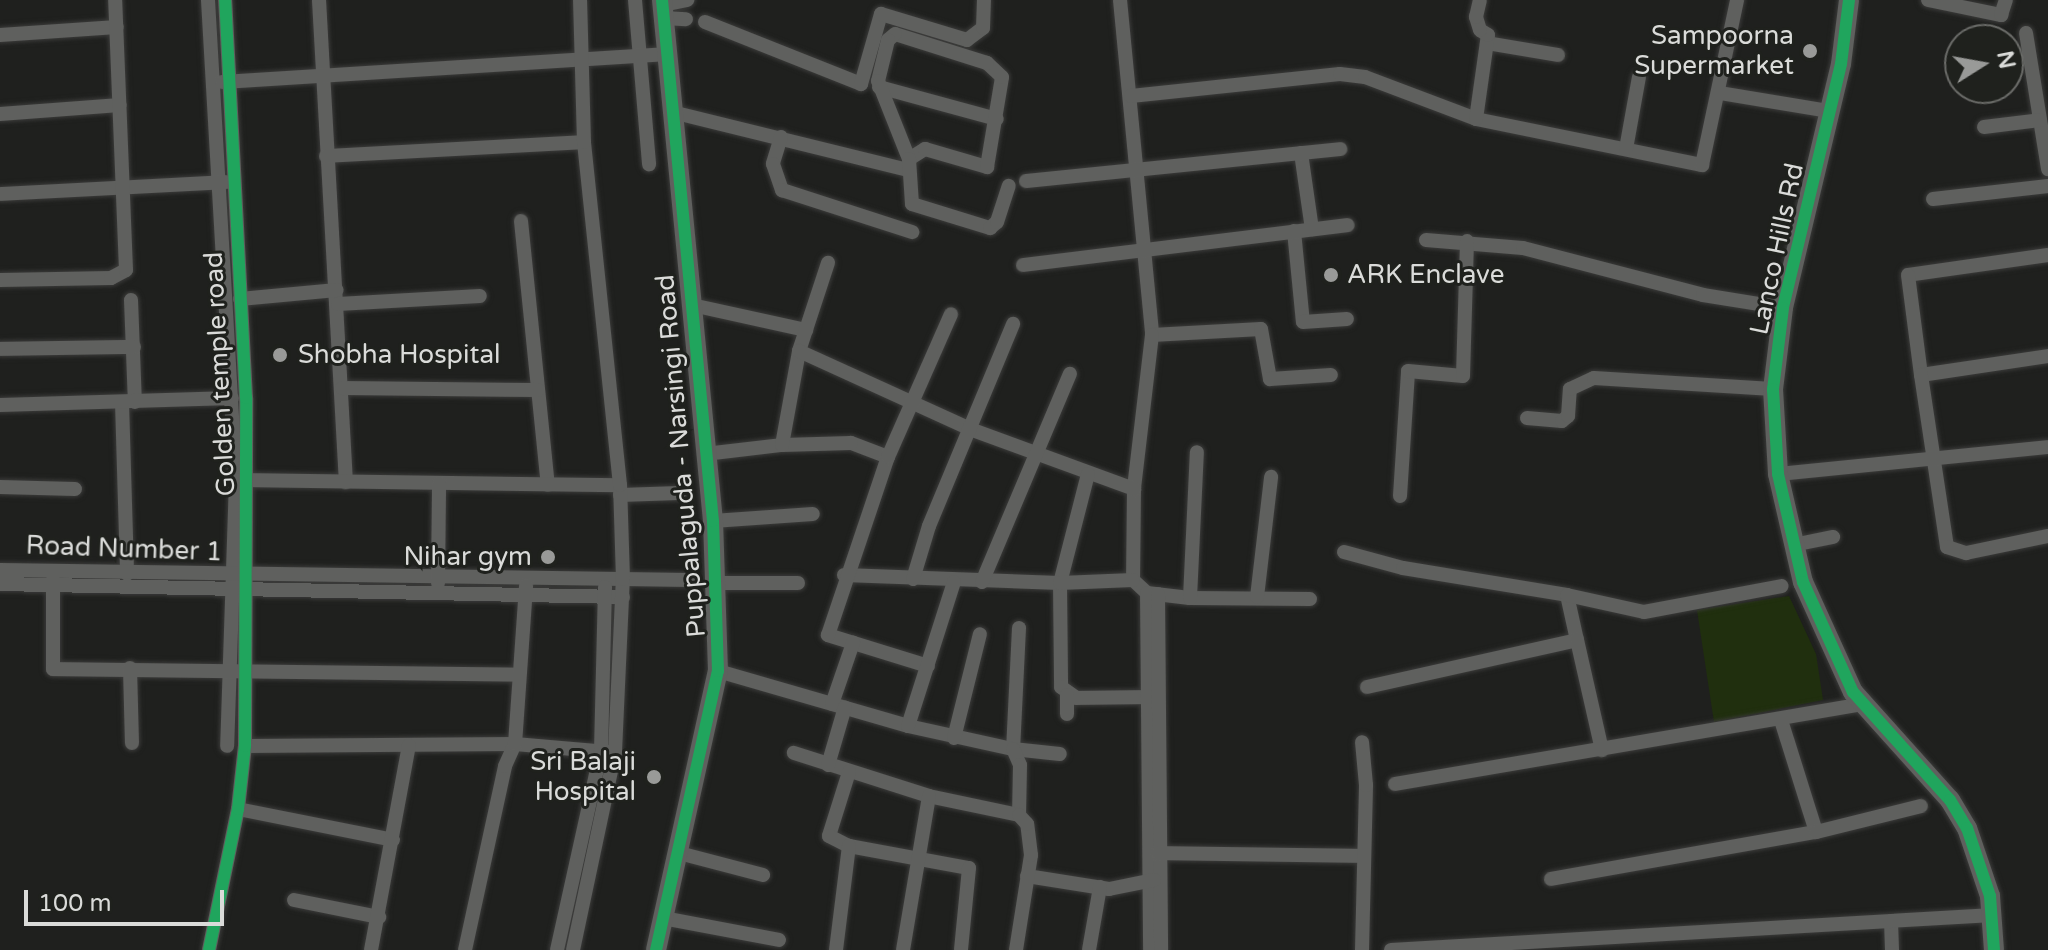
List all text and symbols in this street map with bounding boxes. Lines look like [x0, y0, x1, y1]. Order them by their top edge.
place label: Sampoorna Supermarket [1634, 20, 1794, 82]
north arrow [1944, 24, 2024, 104]
marker: Sampoorna Supermarket [1801, 42, 1819, 60]
text: N [1991, 49, 2020, 71]
street label: Lanco Hills Rd [1744, 160, 1810, 338]
street label: Golden temple road [198, 251, 242, 497]
place label: ARK Enclave [1347, 259, 1504, 291]
marker: ARK Enclave [1322, 266, 1340, 284]
street label: Puppalaguda - Narsingi Road [650, 273, 712, 639]
place label: Shobha Hospital [298, 339, 501, 371]
marker: Shobha Hospital [269, 344, 291, 366]
street label: Road Number 1 [25, 530, 223, 568]
place label: Nihar gym [404, 541, 532, 573]
marker: Nihar gym [539, 548, 557, 566]
place label: Sri Balaji Hospital [530, 746, 636, 808]
marker: Sri Balaji Hospital [643, 766, 665, 788]
scale bar [28, 874, 228, 924]
text: 100 m [38, 889, 112, 918]

